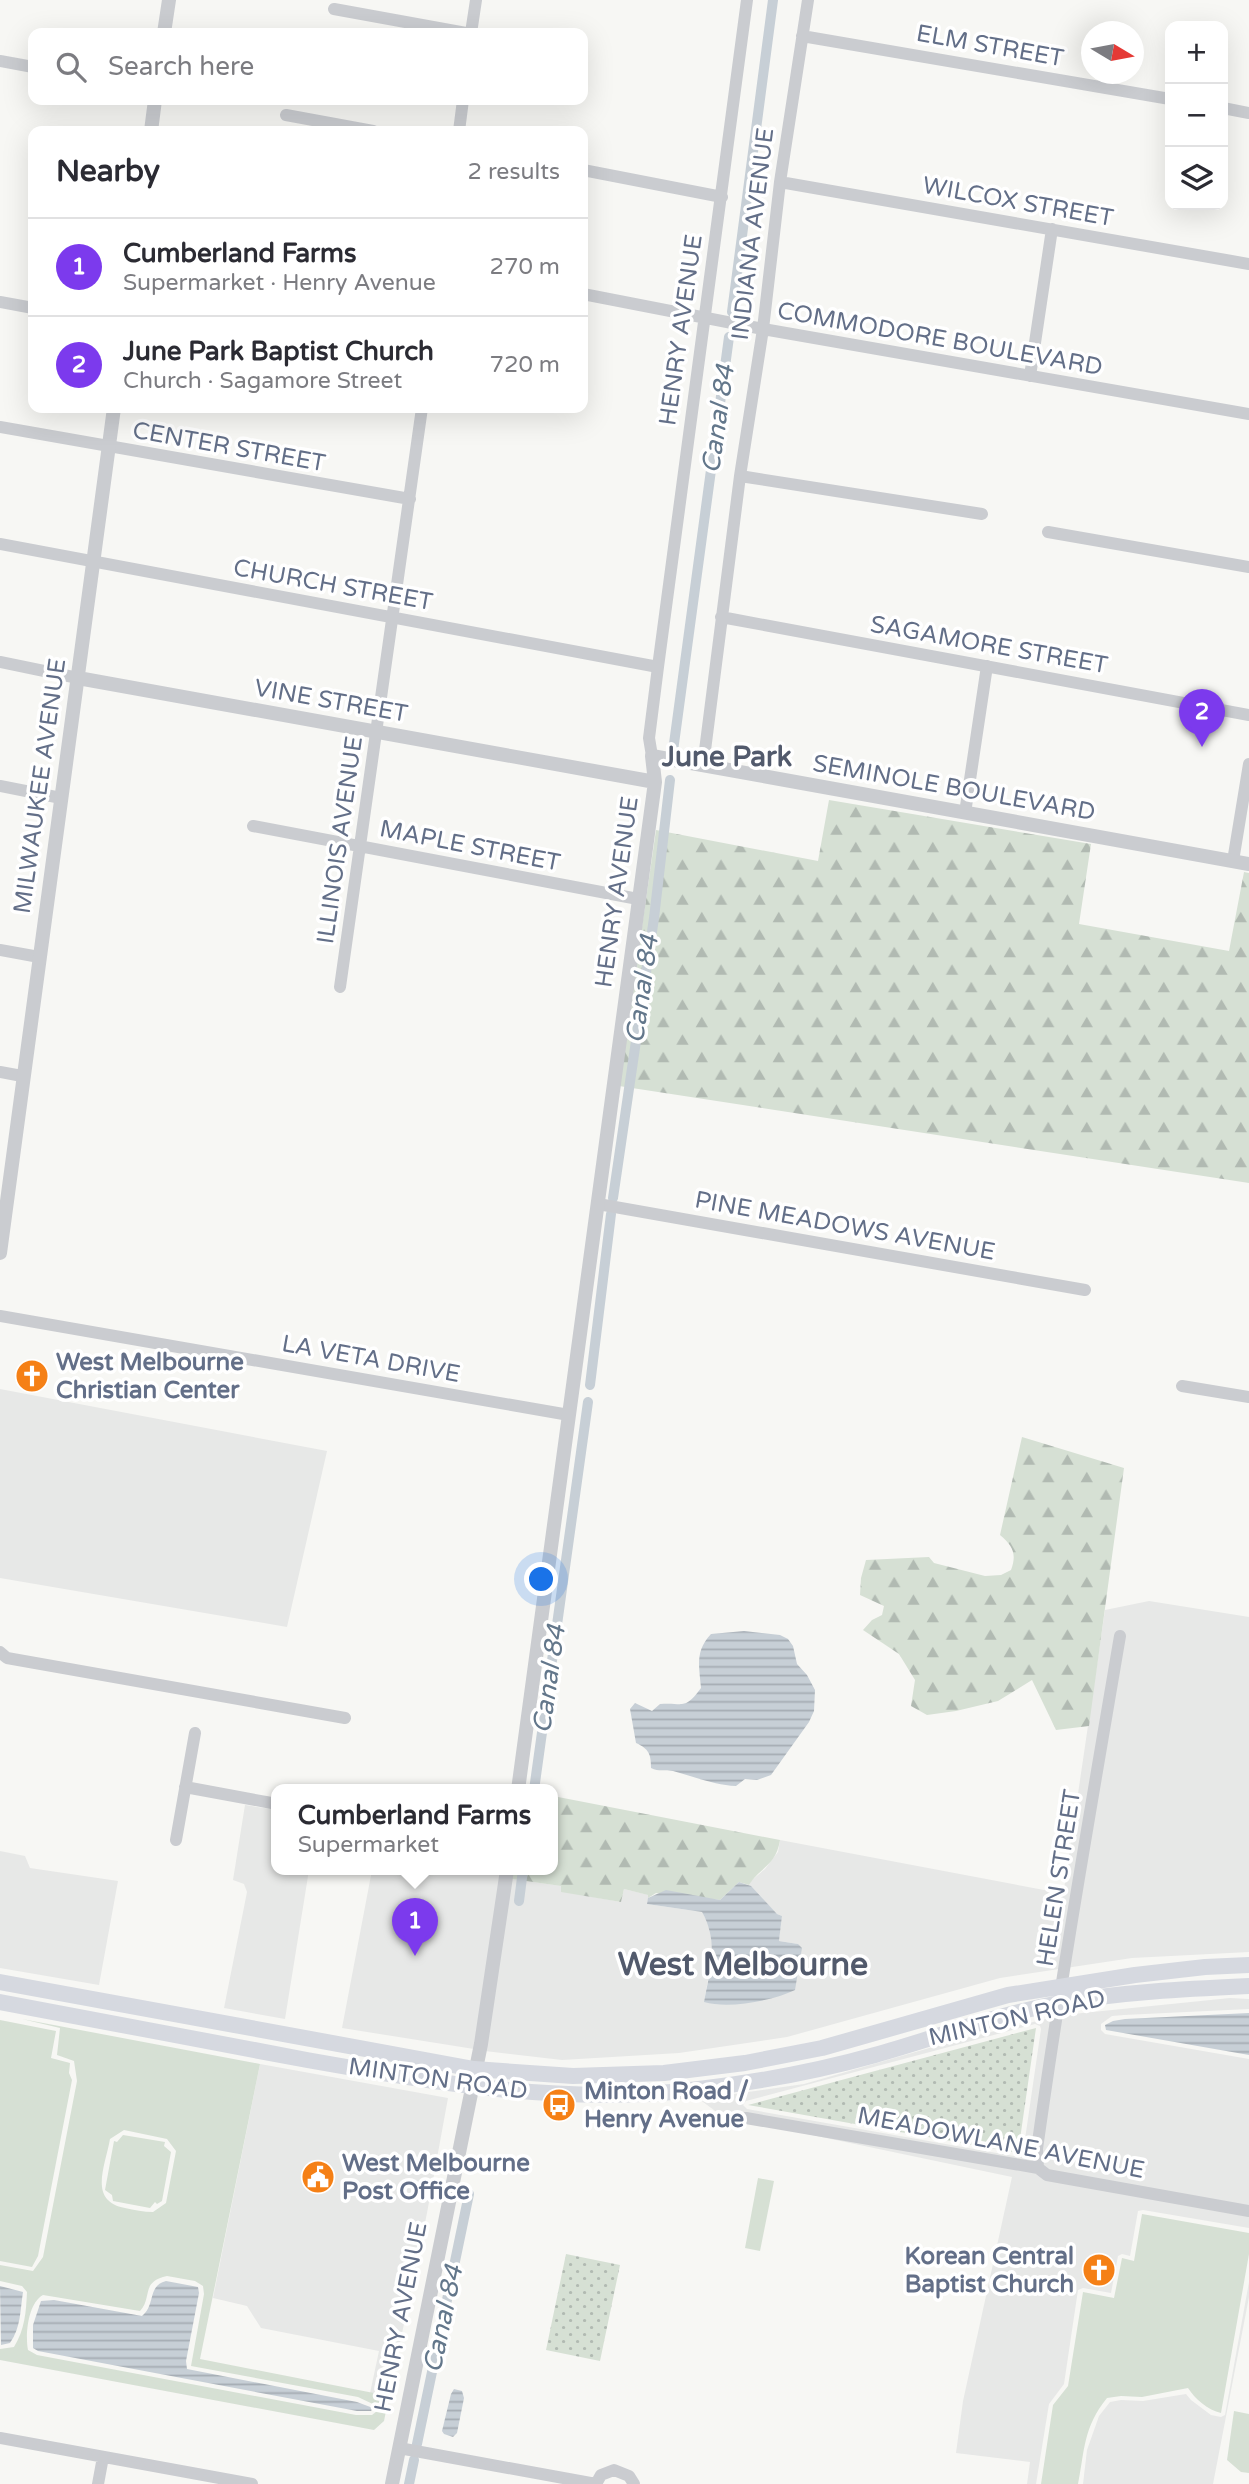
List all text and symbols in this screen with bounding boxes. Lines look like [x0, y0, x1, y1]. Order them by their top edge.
street label: ELM STREET [914, 19, 1066, 73]
north arrow [1081, 21, 1144, 84]
map controls [1165, 21, 1228, 210]
button: + [1165, 21, 1228, 84]
search box [28, 28, 588, 105]
icon: search [52, 48, 90, 86]
text: Search here [108, 51, 254, 82]
button: − [1165, 84, 1228, 147]
street label: INDIANA AVENUE [726, 126, 780, 342]
button: layers [1165, 147, 1228, 210]
text: Nearby [56, 153, 160, 190]
text: 2 results [467, 158, 560, 186]
street label: WILCOX STREET [920, 171, 1116, 233]
street label: HENRY AVENUE [653, 232, 709, 428]
text: Cumberland Farms [123, 238, 356, 269]
text: 1 [72, 253, 86, 281]
text: 270 m [490, 253, 560, 281]
text: Supermarket · Henry Avenue [123, 269, 436, 297]
street label: COMMODORE BOULEVARD [775, 296, 1105, 382]
text: June Park Baptist Church [123, 336, 434, 367]
text: 2 [72, 351, 86, 379]
text: 720 m [490, 351, 560, 379]
water label: Canal 84 [695, 361, 741, 475]
text: Church · Sagamore Street [123, 367, 402, 395]
street label: CENTER STREET [130, 416, 328, 478]
street label: CHURCH STREET [231, 553, 435, 617]
street label: SAGAMORE STREET [868, 610, 1110, 680]
street label: MILWAUKEE AVENUE [8, 657, 72, 915]
street label: VINE STREET [252, 673, 410, 729]
pin: 2 [1179, 689, 1225, 747]
street label: ILLINOIS AVENUE [311, 734, 369, 946]
district label: June Park [661, 740, 792, 774]
street label: SEMINOLE BOULEVARD [810, 749, 1098, 827]
street label: HENRY AVENUE [589, 794, 645, 990]
street label: MAPLE STREET [377, 814, 563, 878]
water label: Canal 84 [619, 931, 665, 1045]
street label: PINE MEADOWS AVENUE [692, 1185, 998, 1267]
street label: LA VETA DRIVE [280, 1329, 462, 1389]
place label: West Melbourne Christian Center [56, 1348, 244, 1405]
church icon: West Melbourne Christian Center [13, 1357, 51, 1395]
your location [524, 1562, 558, 1596]
water label: Canal 84 [526, 1621, 572, 1735]
popup [271, 1784, 558, 1875]
street label: HELEN STREET [1031, 1787, 1087, 1969]
text: Cumberland Farms [298, 1800, 531, 1831]
text: Supermarket [298, 1831, 439, 1859]
pin: 1 [392, 1898, 438, 1956]
district label: West Melbourne [618, 1946, 868, 1984]
street label: MINTON ROAD [926, 1984, 1108, 2052]
street label: MINTON ROAD [347, 2052, 529, 2106]
place label: Minton Road / Henry Avenue [584, 2077, 749, 2134]
bus stop icon: Minton Road / Henry Avenue [540, 2086, 578, 2124]
street label: MEADOWLANE AVENUE [855, 2101, 1147, 2185]
place label: West Melbourne Post Office [342, 2149, 530, 2206]
public building icon: West Melbourne Post Office [299, 2158, 337, 2196]
street label: HENRY AVENUE [368, 2220, 434, 2414]
place label: Korean Central Baptist Church [905, 2242, 1074, 2299]
church icon: Korean Central Baptist Church [1080, 2251, 1118, 2289]
water label: Canal 84 [417, 2261, 470, 2376]

